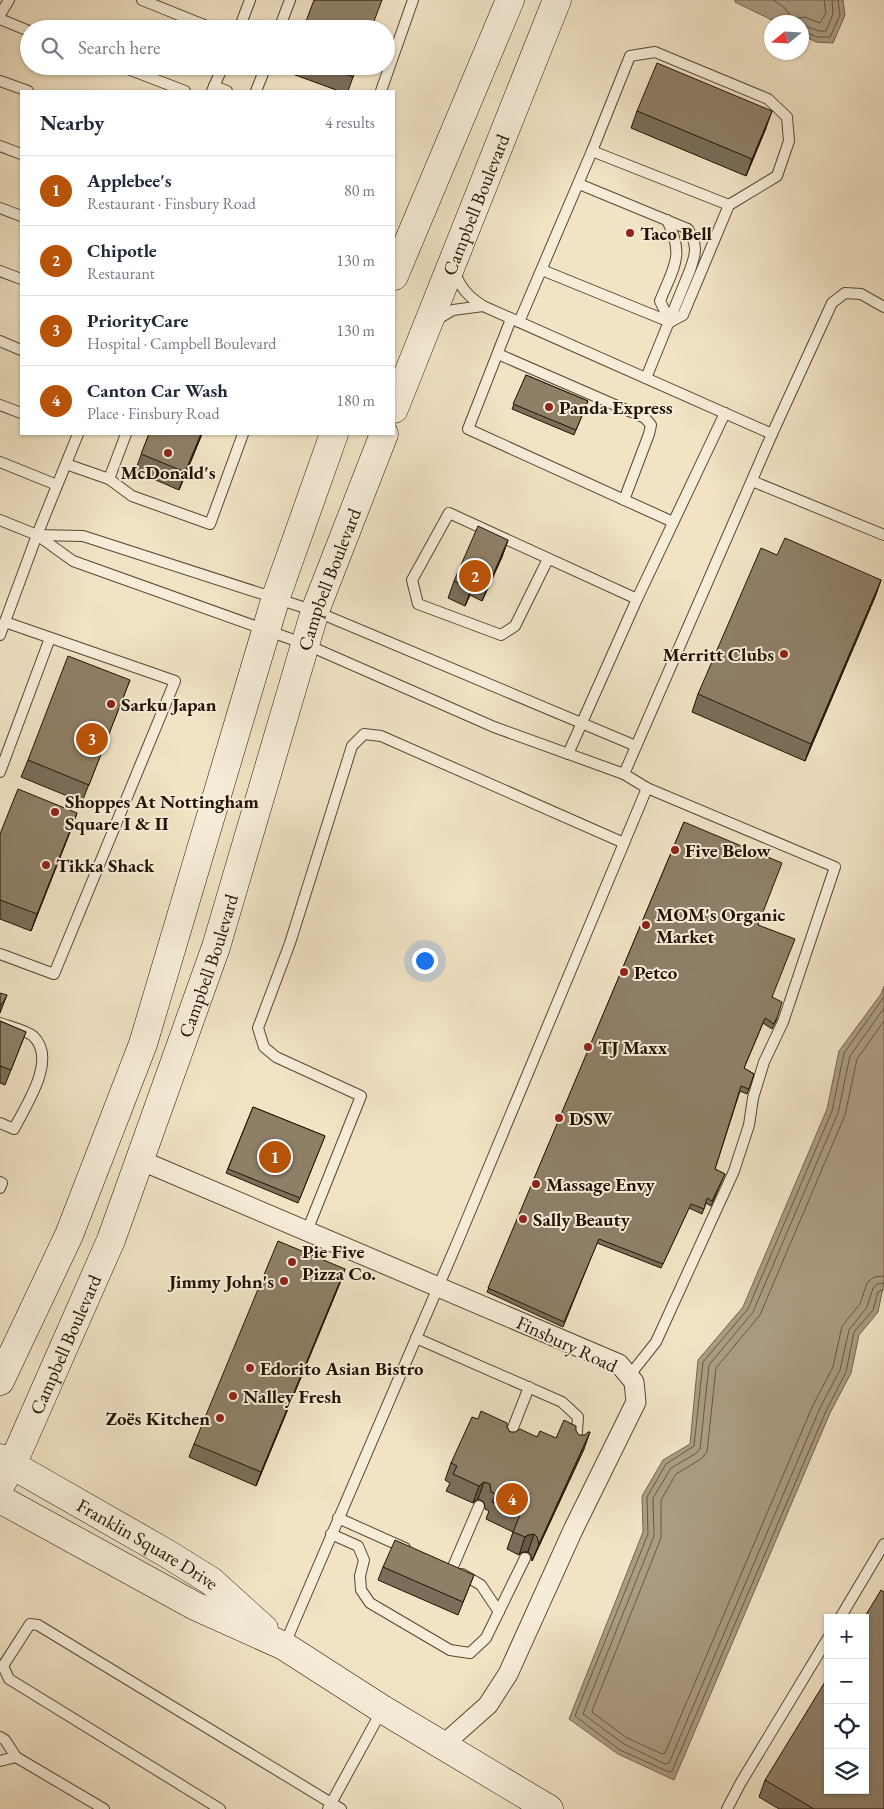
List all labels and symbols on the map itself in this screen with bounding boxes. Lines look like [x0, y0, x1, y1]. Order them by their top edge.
north arrow [764, 15, 809, 60]
street label: Campbell Boulevard [436, 130, 515, 279]
place label: Taco Bell [640, 221, 713, 246]
marker: Taco Bell [624, 227, 636, 239]
place label: Panda Express [559, 395, 673, 420]
marker: Panda Express [543, 401, 555, 413]
marker: McDonald's [162, 447, 174, 459]
place label: McDonald's [121, 460, 216, 485]
street label: Campbell Boulevard [292, 504, 367, 653]
pin: 2 [459, 557, 491, 595]
place label: Merritt Clubs [663, 642, 774, 667]
marker: Merritt Clubs [778, 648, 790, 660]
place label: Sarku Japan [121, 692, 217, 717]
marker: Sarku Japan [105, 698, 117, 710]
pin: 3 [76, 720, 108, 758]
place label: Shoppes At Nottingham Square I & II [65, 789, 259, 836]
marker: Shoppes At Nottingham Square I & II [49, 806, 61, 818]
place label: Five Below [685, 838, 771, 863]
marker: Five Below [669, 844, 681, 856]
place label: Tikka Shack [56, 853, 155, 878]
marker: Tikka Shack [40, 859, 52, 871]
street label: Campbell Boulevard [172, 891, 244, 1041]
place label: MOM's Organic Market [656, 902, 786, 949]
marker: MOM's Organic Market [640, 919, 652, 931]
your location [412, 948, 438, 974]
place label: Petco [634, 960, 678, 985]
marker: Petco [618, 966, 630, 978]
place label: TJ Maxx [598, 1035, 668, 1060]
marker: TJ Maxx [582, 1041, 594, 1053]
place label: DSW [569, 1106, 613, 1131]
marker: DSW [553, 1112, 565, 1124]
pin: 1 [259, 1138, 291, 1176]
place label: Massage Envy [546, 1172, 656, 1197]
marker: Massage Envy [530, 1178, 542, 1190]
place label: Sally Beauty [533, 1207, 631, 1232]
marker: Sally Beauty [517, 1213, 529, 1225]
place label: Pie Five Pizza Co. [302, 1239, 376, 1286]
marker: Pie Five Pizza Co. [286, 1256, 298, 1268]
place label: Jimmy John's [167, 1269, 274, 1294]
street label: Campbell Boulevard [23, 1270, 107, 1418]
marker: Jimmy John's [278, 1275, 290, 1287]
street label: Finsbury Road [513, 1310, 622, 1378]
place label: Edorito Asian Bistro [260, 1356, 424, 1381]
marker: Edorito Asian Bistro [244, 1362, 256, 1374]
place label: Nalley Fresh [243, 1384, 342, 1409]
marker: Nalley Fresh [227, 1390, 239, 1402]
place label: Zoës Kitchen [106, 1406, 210, 1431]
marker: Zoës Kitchen [214, 1412, 226, 1424]
pin: 4 [496, 1480, 528, 1518]
street label: Franklin Square Drive [73, 1492, 225, 1595]

